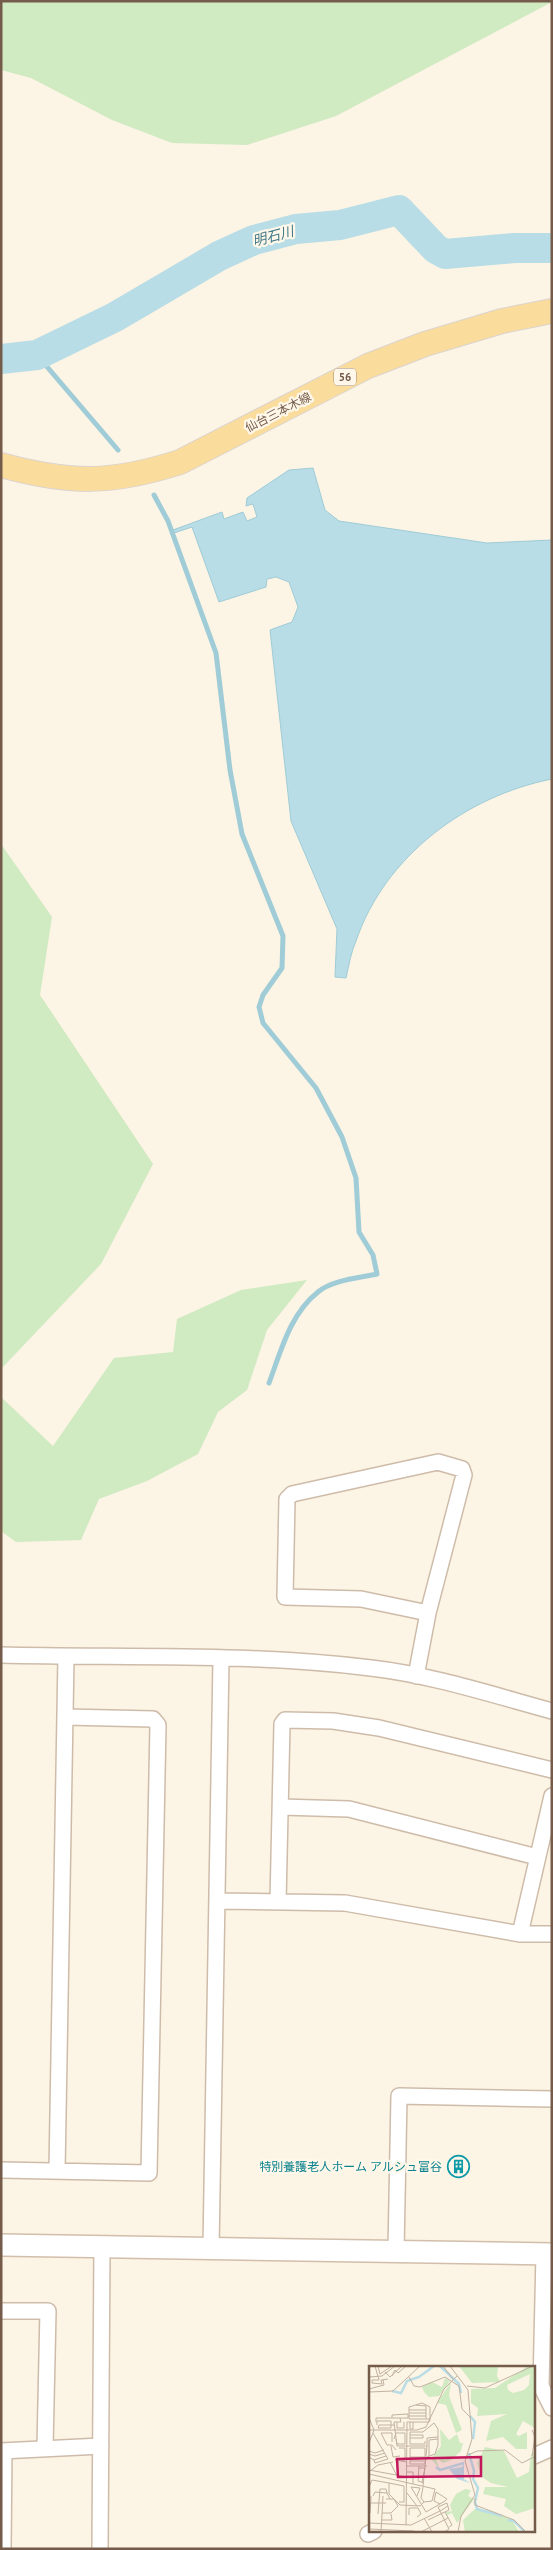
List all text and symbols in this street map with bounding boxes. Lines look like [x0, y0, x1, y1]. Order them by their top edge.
water label: 明石川 [250, 221, 298, 250]
road number: 56 [334, 368, 356, 386]
street label: 仙台三本木線 [243, 389, 313, 435]
building icon: 特別養護老人ホーム アルシュ富谷 [446, 2154, 470, 2178]
place label: 特別養護老人ホーム アルシュ富谷 [259, 2159, 442, 2174]
inset map [369, 2366, 536, 2532]

